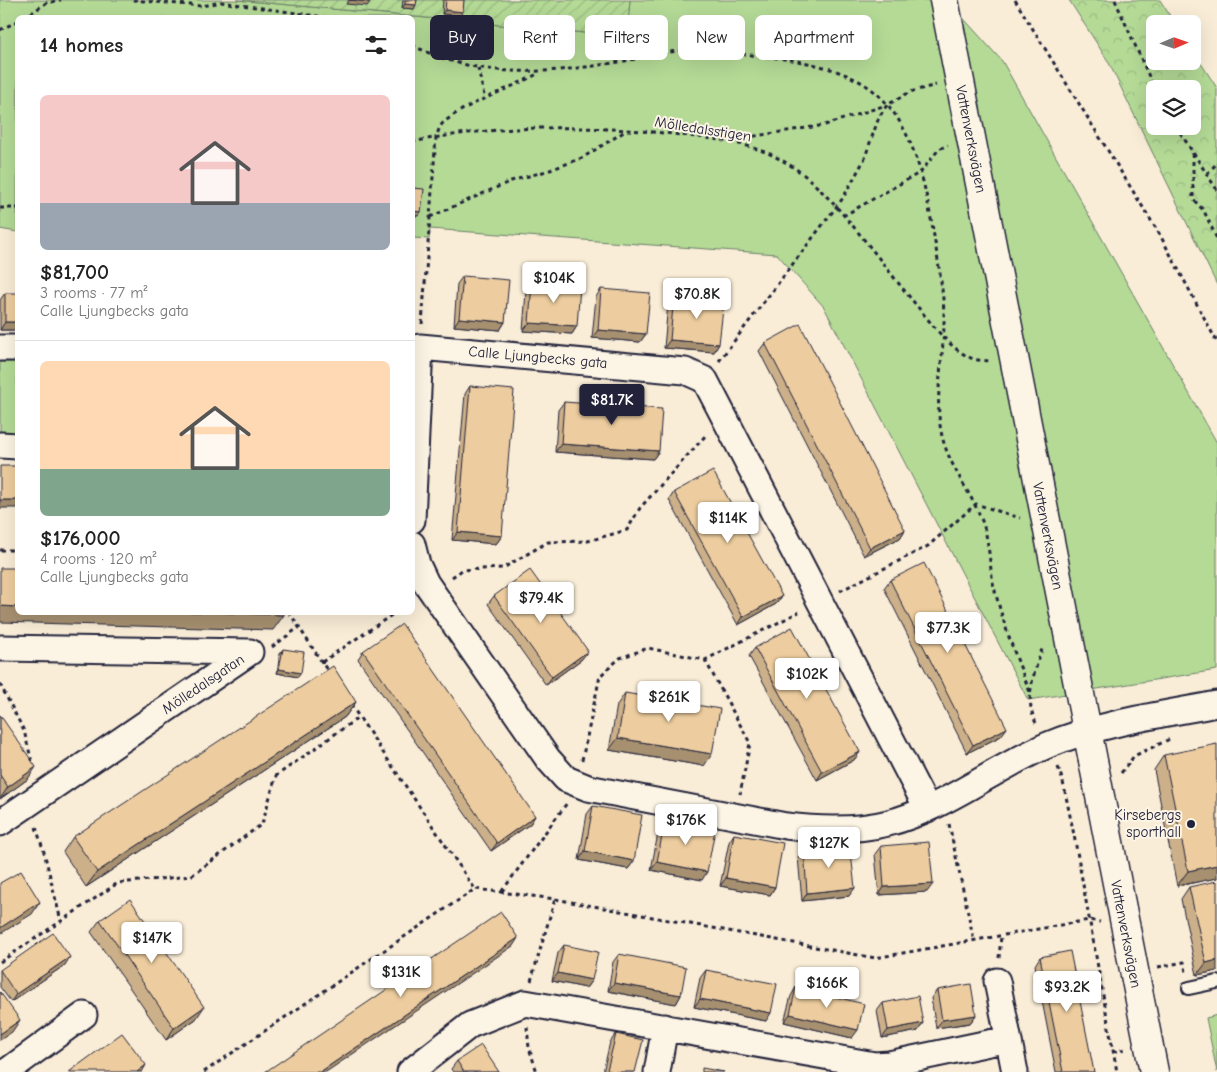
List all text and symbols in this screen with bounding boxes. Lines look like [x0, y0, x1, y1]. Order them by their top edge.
chip: Buy [430, 15, 494, 60]
chip: Rent [504, 15, 575, 60]
chip: Filters [585, 15, 668, 60]
chip: New [678, 15, 745, 60]
chip: Apartment [755, 15, 872, 60]
north arrow [1146, 15, 1201, 70]
map controls [1146, 15, 1201, 135]
icon: filters [362, 31, 390, 59]
text: 14 homes [40, 33, 123, 57]
button: layers [1146, 80, 1201, 135]
street label: Vattenverksvägen [952, 84, 990, 194]
street label: Mölledalsstigen [653, 112, 753, 146]
icon: home [170, 128, 260, 218]
text: $81,700 [40, 260, 109, 284]
pin: $104K [519, 262, 589, 304]
text: $104K [533, 269, 575, 287]
pin: $70.8K [656, 278, 738, 320]
text: 3 rooms · 77 m² [40, 284, 148, 302]
text: $70.8K [674, 285, 720, 303]
text: Calle Ljungbecks gata [40, 302, 189, 320]
street label: Calle Ljungbecks gata [468, 342, 608, 372]
pin: $81.7K [571, 384, 653, 426]
text: $81.7K [590, 391, 634, 409]
icon: home [170, 393, 260, 483]
street label: Vattenverksvägen [1029, 481, 1067, 591]
pin: $114K [693, 502, 763, 544]
text: $114K [709, 509, 747, 527]
text: $176,000 [40, 526, 121, 550]
text: 4 rooms · 120 m² [40, 550, 157, 568]
text: Calle Ljungbecks gata [40, 568, 189, 586]
pin: $79.4K [500, 582, 582, 624]
text: $79.4K [519, 589, 563, 607]
pin: $77.3K [907, 612, 989, 654]
text: $77.3K [926, 619, 970, 637]
street label: Mölledalsgatan [158, 650, 248, 718]
pin: $102K [772, 658, 842, 700]
text: $102K [786, 665, 828, 683]
pin: $261K [634, 680, 704, 723]
text: $261K [648, 688, 690, 706]
pin: $176K [651, 804, 721, 846]
place label: Kirsebergs sporthall [1114, 806, 1181, 841]
text: $176K [666, 811, 706, 829]
marker: Kirsebergs sporthall [1185, 818, 1197, 830]
pin: $127K [794, 826, 864, 869]
text: $127K [809, 834, 849, 852]
street label: Vattenverksvägen [1107, 879, 1145, 989]
pin: $147K [117, 922, 187, 964]
text: $147K [132, 929, 172, 947]
pin: $131K [366, 956, 436, 998]
text: $131K [381, 963, 421, 981]
pin: $166K [792, 966, 862, 1009]
pin: $93.2K [1026, 970, 1108, 1013]
text: $166K [806, 974, 848, 992]
text: $93.2K [1044, 978, 1090, 996]

